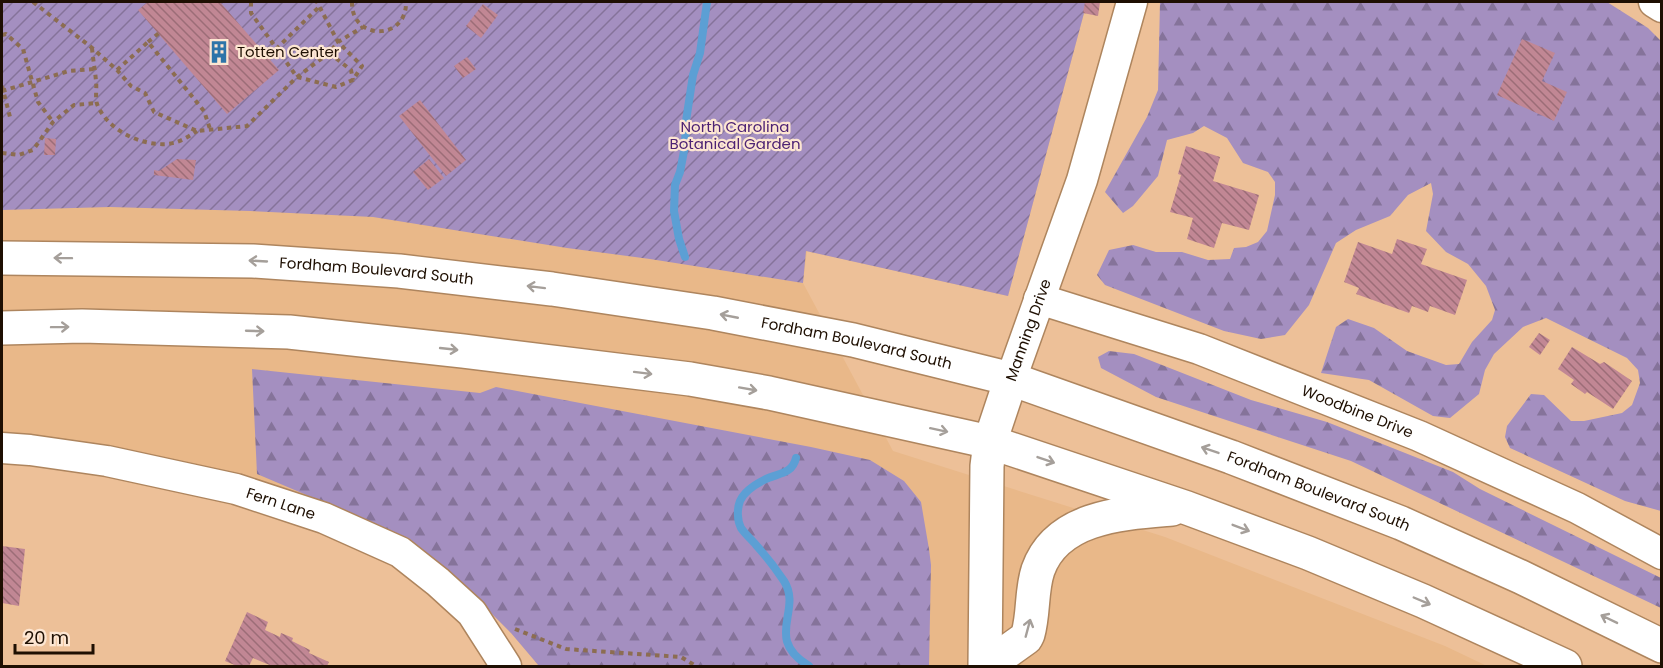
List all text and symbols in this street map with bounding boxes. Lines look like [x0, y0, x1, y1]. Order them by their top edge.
building icon: Totten Center [206, 39, 232, 65]
place label: Totten Center [237, 41, 340, 62]
park label: North Carolina Botanical Garden [669, 116, 801, 154]
one-way arrow [54, 252, 74, 264]
street label: Fordham Boulevard South [279, 252, 475, 290]
one-way arrow [249, 256, 269, 267]
street label: Manning Drive [1000, 276, 1056, 384]
one-way arrow [526, 282, 546, 293]
one-way arrow [719, 310, 739, 321]
street label: Fordham Boulevard South [760, 312, 954, 374]
one-way arrow [49, 321, 69, 332]
one-way arrow [244, 325, 264, 337]
one-way arrow [439, 344, 458, 355]
one-way arrow [632, 368, 652, 379]
street label: Woodbine Drive [1299, 380, 1417, 443]
one-way arrow [738, 384, 757, 395]
one-way arrow [929, 425, 948, 437]
one-way arrow [1201, 443, 1220, 454]
street label: Fordham Boulevard South [1224, 446, 1414, 536]
one-way arrow [1036, 455, 1054, 466]
street label: Fern Lane [244, 482, 318, 524]
one-way arrow [1232, 524, 1250, 535]
one-way arrow [1413, 596, 1431, 607]
one-way arrow [1601, 613, 1619, 625]
scale bar [15, 617, 93, 655]
one-way arrow [1022, 619, 1034, 638]
text: 20 m [24, 625, 69, 650]

